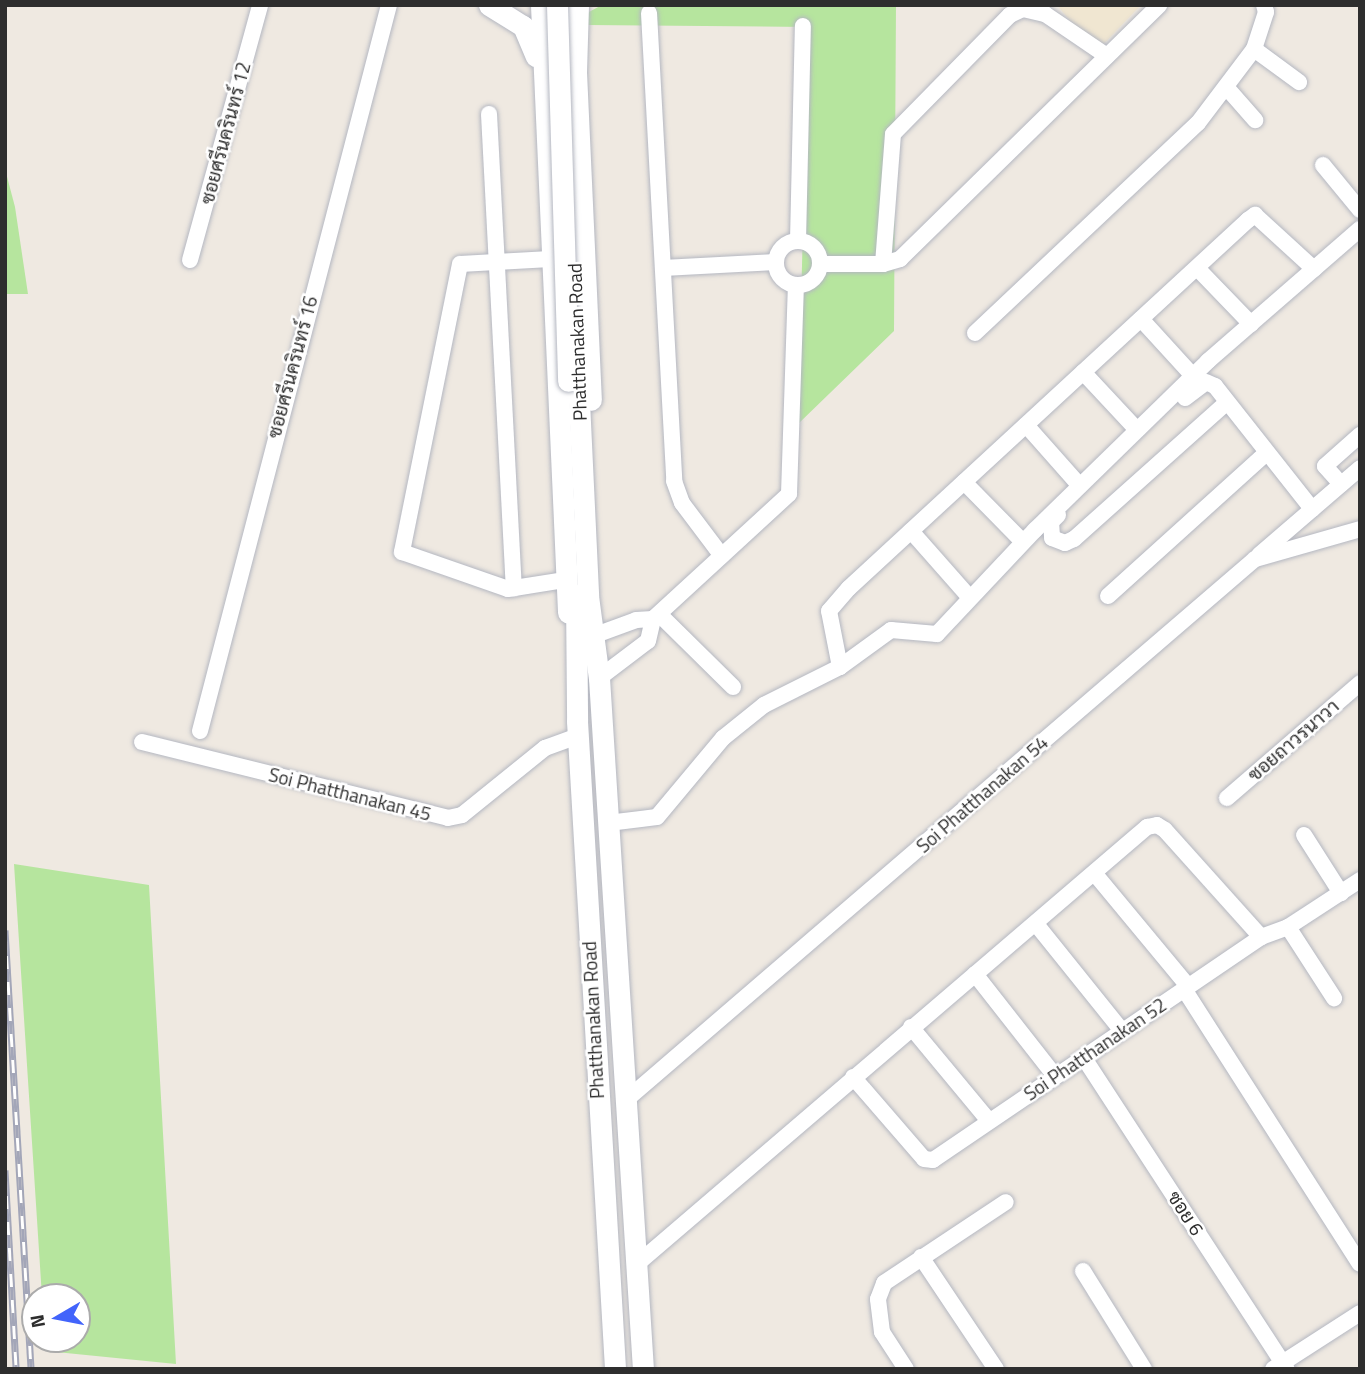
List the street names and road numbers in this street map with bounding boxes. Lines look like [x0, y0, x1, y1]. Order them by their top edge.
street label: ซอยศรีนครินทร์ 12 [195, 59, 255, 207]
street label: Phatthanakan Road [563, 263, 591, 421]
street label: ซอยศรีนครินทร์ 16 [262, 293, 322, 441]
street label: ซอยถาวรนาวา [1243, 694, 1343, 786]
street label: Soi Phatthanakan 54 [912, 731, 1052, 857]
street label: Soi Phatthanakan 45 [266, 763, 434, 825]
street label: Phatthanakan Road [577, 941, 609, 1099]
street label: Soi Phatthanakan 52 [1020, 993, 1170, 1105]
street label: ซอย 6 [1163, 1186, 1209, 1240]

